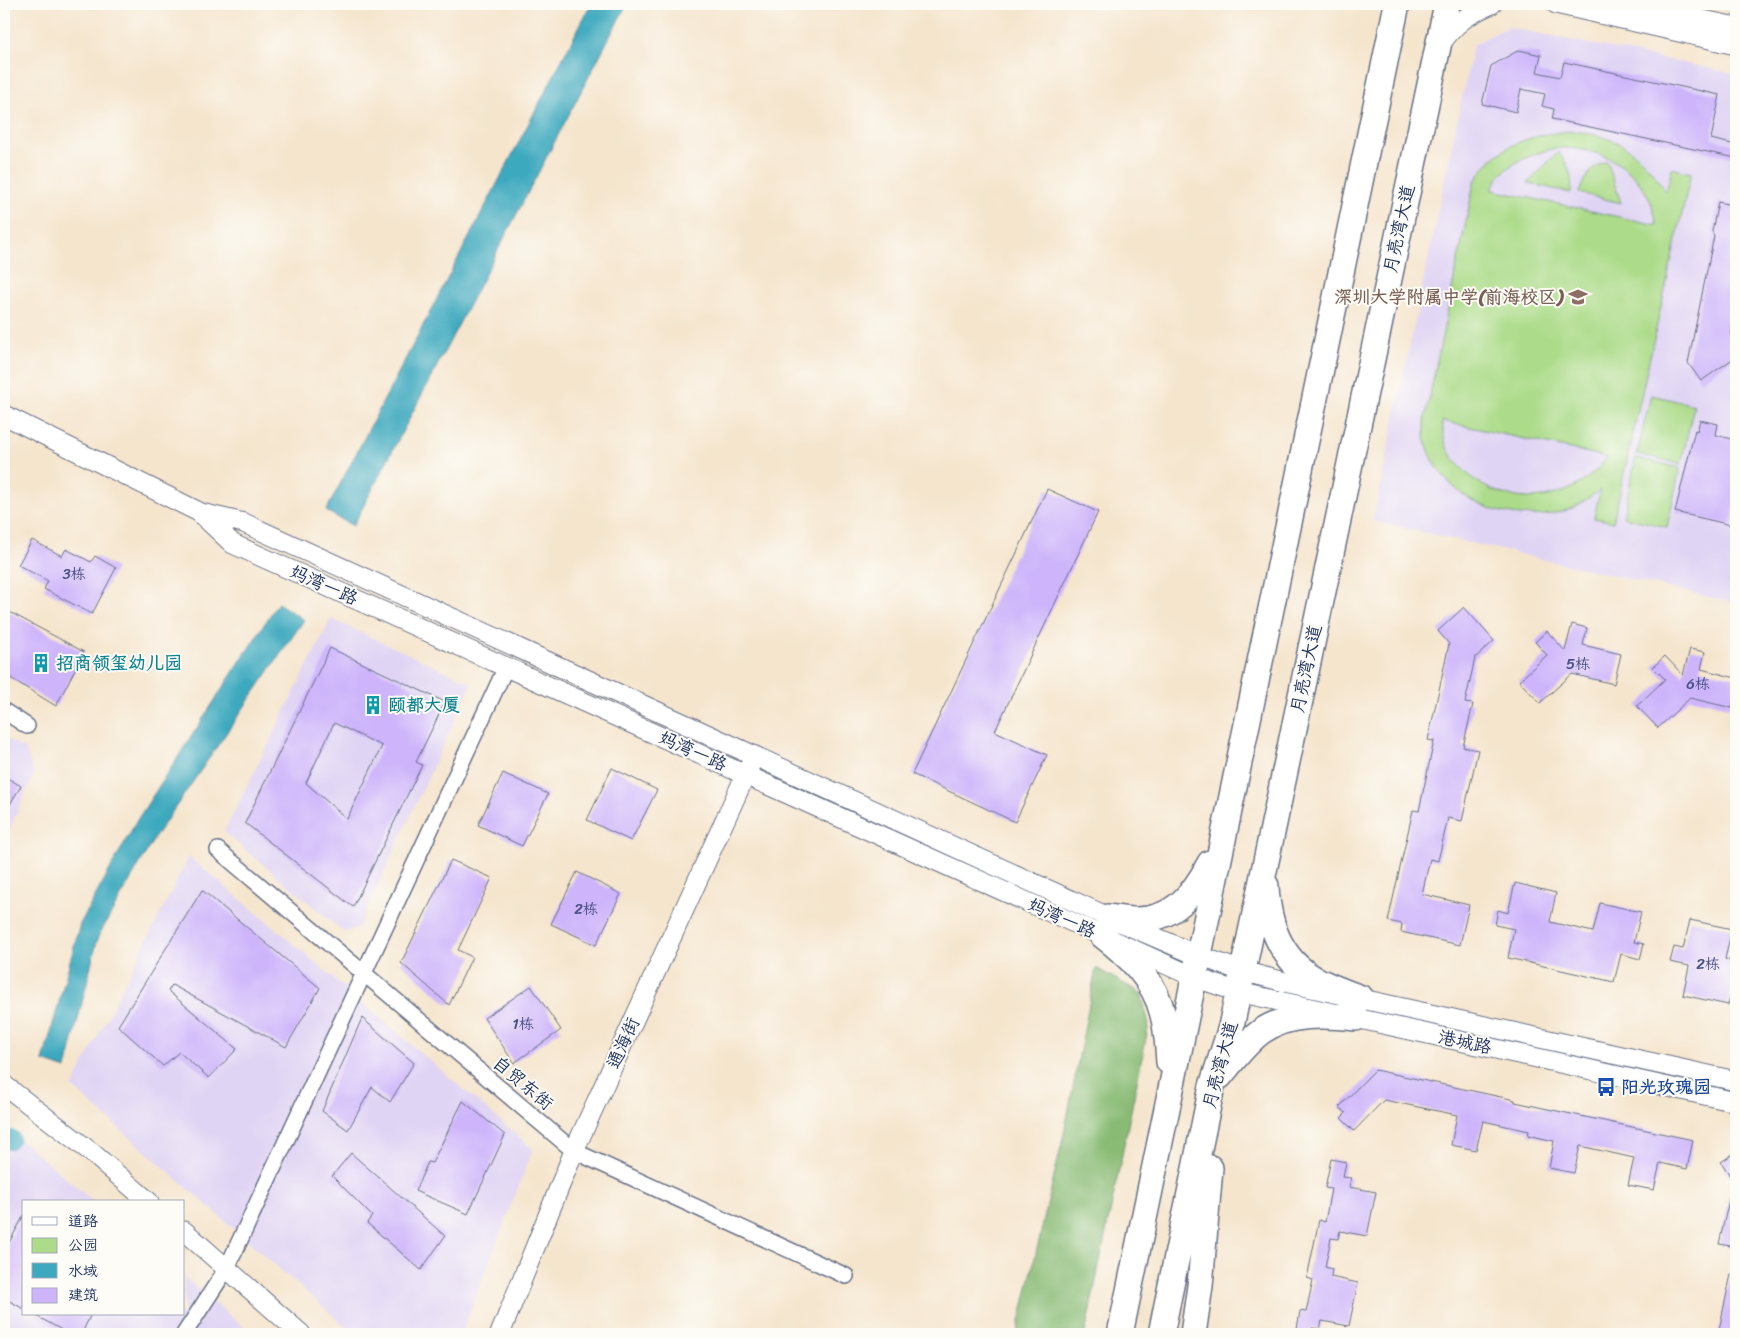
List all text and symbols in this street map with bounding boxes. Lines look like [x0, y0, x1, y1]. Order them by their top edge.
street label: 月亮湾大道 [1374, 182, 1424, 276]
place label: 深圳大学附属中学(前海校区) [1334, 281, 1565, 313]
school or university icon: 深圳大学附属中学(前海校区) [1567, 286, 1589, 308]
street label: 妈湾一路 [285, 556, 363, 614]
house number: 3栋 [62, 561, 86, 587]
street label: 月亮湾大道 [1281, 622, 1331, 716]
place label: 招商领玺幼儿园 [56, 647, 182, 679]
house number: 5栋 [1566, 651, 1590, 677]
building icon: 招商领玺幼儿园 [30, 652, 52, 674]
house number: 6栋 [1686, 671, 1710, 697]
place label: 颐都大厦 [388, 689, 460, 721]
building icon: 颐都大厦 [362, 694, 384, 716]
street label: 妈湾一路 [654, 722, 732, 780]
street label: 妈湾一路 [1023, 889, 1101, 947]
house number: 2栋 [574, 896, 598, 922]
house number: 2栋 [1696, 951, 1720, 977]
house number: 1栋 [512, 1011, 534, 1037]
street label: 通海街 [597, 1012, 649, 1074]
street label: 月亮湾大道 [1193, 1017, 1247, 1113]
street label: 港城路 [1435, 1021, 1495, 1063]
street label: 自贸东街 [485, 1048, 561, 1118]
place label: 阳光玫瑰园 [1621, 1071, 1711, 1103]
bus stop icon: 阳光玫瑰园 [1595, 1076, 1617, 1098]
legend [22, 1200, 185, 1316]
text: 道路 [68, 1208, 98, 1234]
text: 公园 [68, 1232, 98, 1258]
text: 水域 [68, 1258, 98, 1284]
text: 建筑 [68, 1282, 98, 1308]

